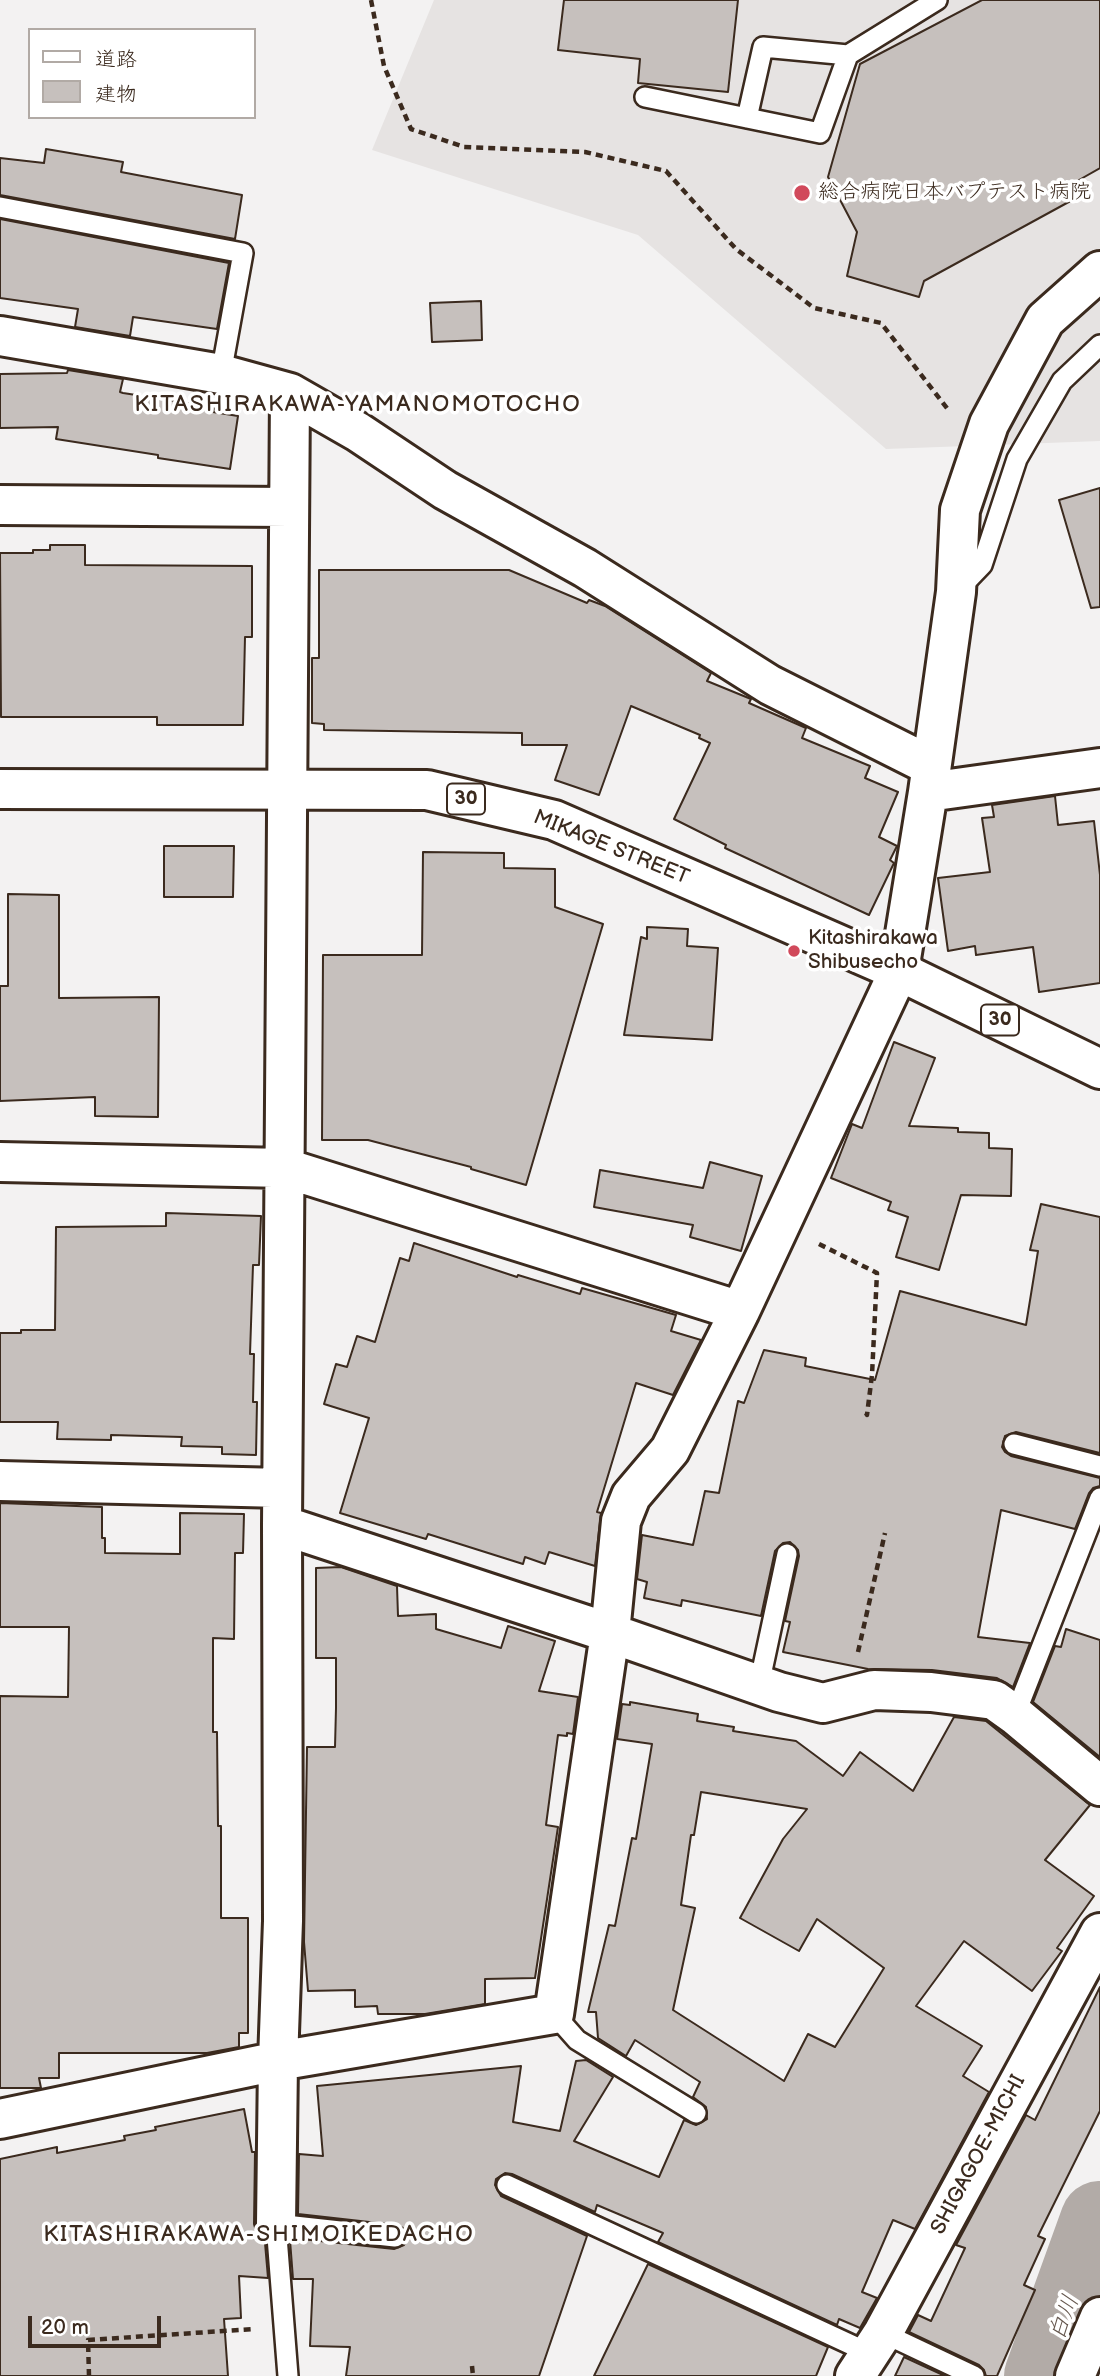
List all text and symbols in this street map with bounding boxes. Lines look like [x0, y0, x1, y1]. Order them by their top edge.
legend [28, 28, 256, 119]
text: 道路 [95, 47, 137, 72]
text: 建物 [95, 82, 137, 107]
place label: 総合病院日本バプテスト病院 [818, 180, 1091, 206]
marker: 総合病院日本バプテスト病院 [792, 183, 812, 203]
district label: KITASHIRAKAWA-YAMANOMOTOCHO [138, 391, 578, 419]
road number: 30 [447, 784, 485, 814]
street label: MIKAGE STREET [529, 805, 693, 891]
place label: Kitashirakawa Shibusecho [808, 926, 938, 976]
marker: Kitashirakawa Shibusecho [786, 943, 802, 959]
road number: 30 [981, 1004, 1019, 1036]
street label: SHIGAGOE-MICHI [926, 2071, 1032, 2239]
district label: KITASHIRAKAWA-SHIMOIKEDACHO [47, 2221, 471, 2249]
water label: 白川 [1044, 2292, 1086, 2344]
scale bar [32, 2302, 164, 2346]
text: 20 m [41, 2315, 89, 2340]

